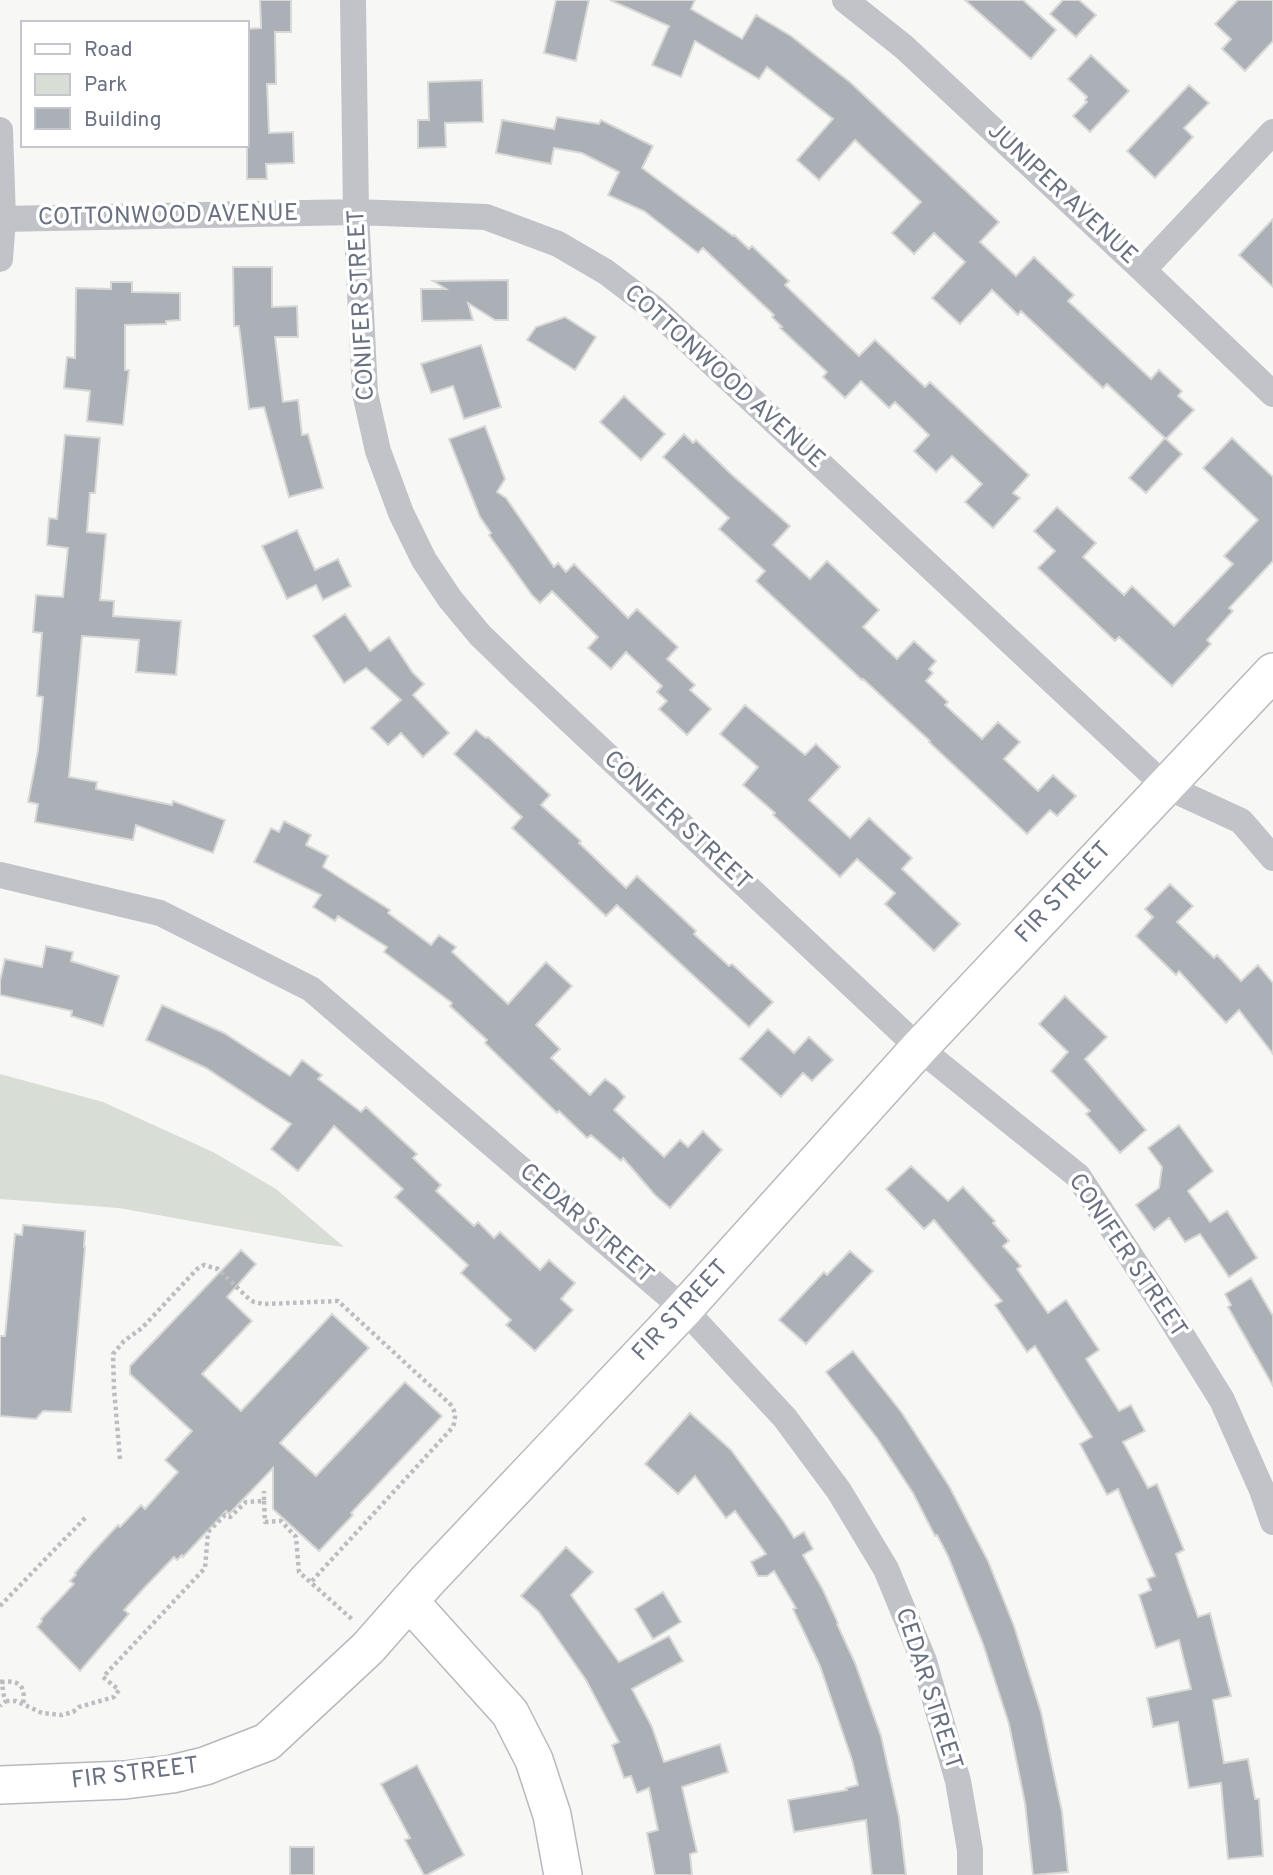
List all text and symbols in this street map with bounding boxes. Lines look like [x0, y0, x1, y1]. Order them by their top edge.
legend [21, 21, 248, 147]
text: Road [84, 37, 133, 64]
text: Park [84, 72, 127, 99]
text: Building [84, 107, 162, 134]
street label: JUNIPER AVENUE [981, 117, 1143, 271]
street label: COTTONWOOD AVENUE [38, 199, 298, 233]
street label: CONIFER STREET [342, 208, 382, 402]
street label: COTTONWOOD AVENUE [617, 279, 831, 475]
street label: CONIFER STREET [597, 745, 757, 897]
street label: FIR STREET [1009, 836, 1119, 950]
street label: CEDAR STREET [513, 1157, 659, 1291]
street label: CONIFER STREET [1061, 1168, 1193, 1344]
street label: FIR STREET [626, 1254, 736, 1368]
street label: CEDAR STREET [888, 1604, 968, 1774]
street label: FIR STREET [70, 1751, 200, 1797]

